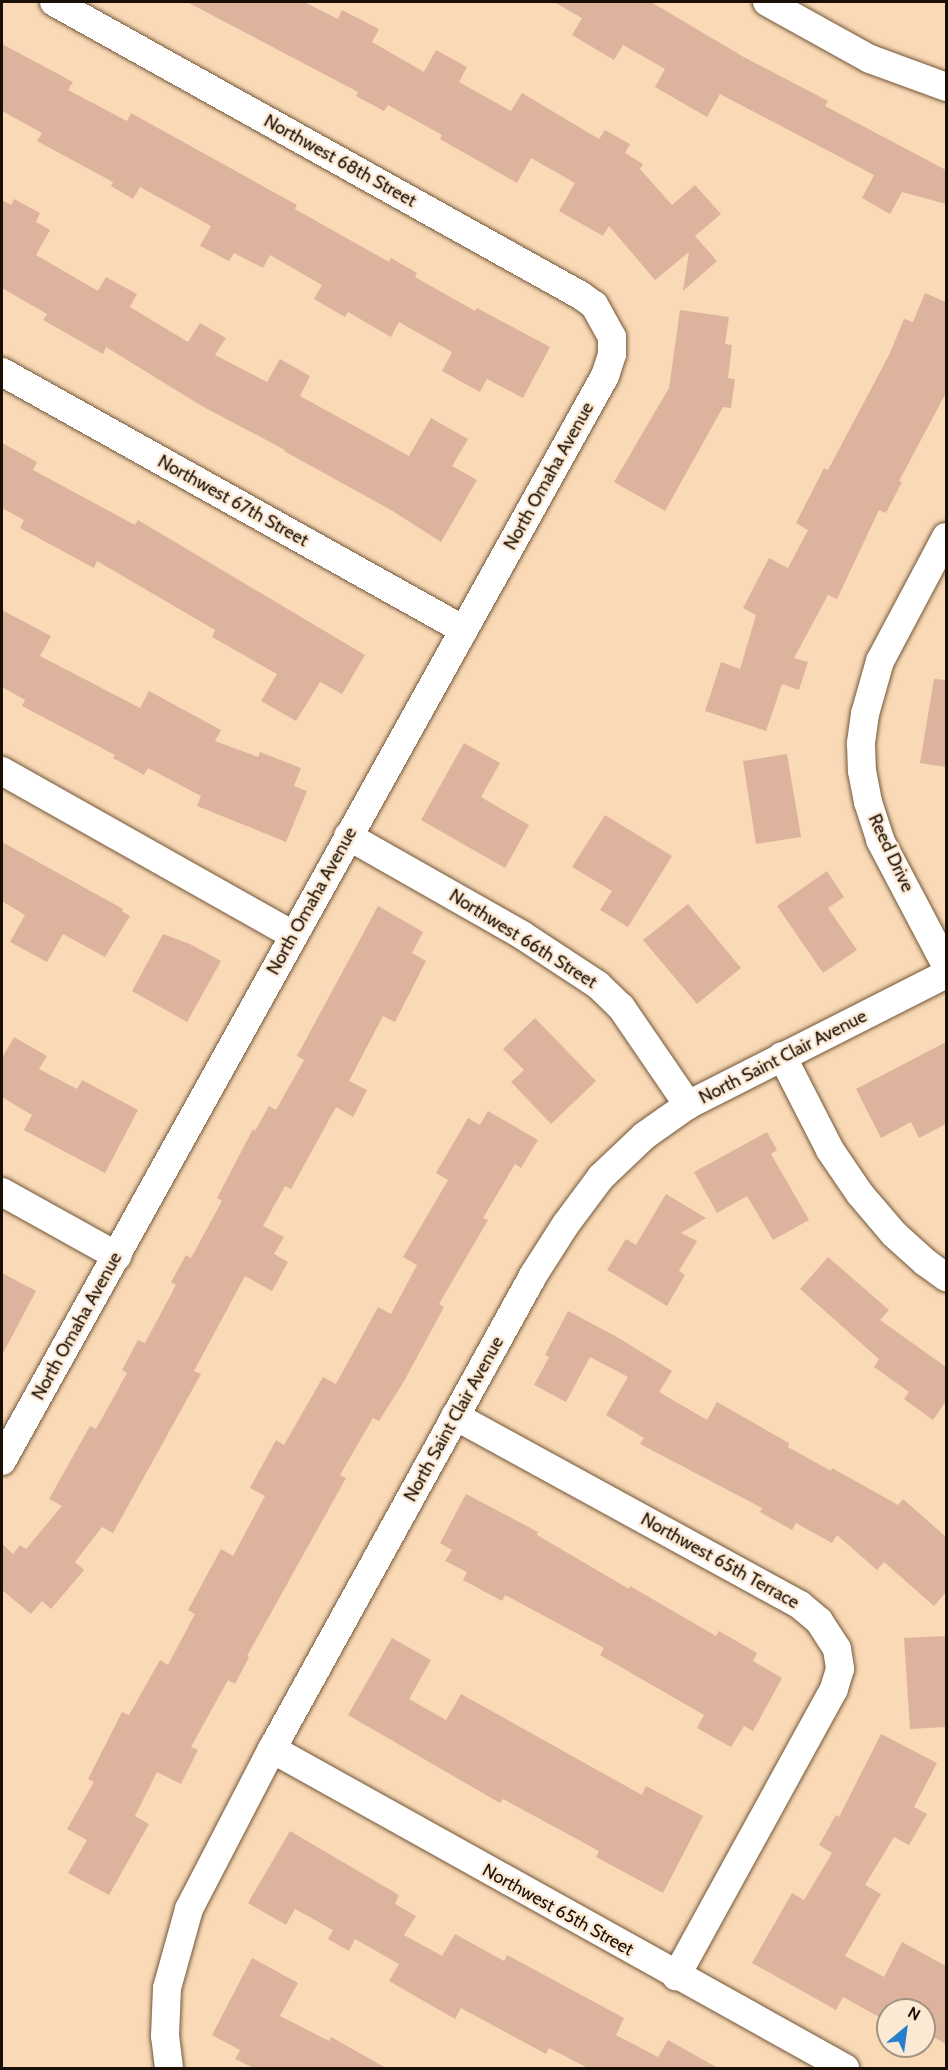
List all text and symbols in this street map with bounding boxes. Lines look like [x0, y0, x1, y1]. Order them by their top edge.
street label: Northwest 68th Street [260, 110, 420, 212]
street label: North Omaha Avenue [499, 398, 599, 554]
street label: Northwest 67th Street [154, 451, 312, 551]
street label: Reed Drive [864, 811, 918, 895]
street label: North Omaha Avenue [262, 823, 362, 979]
street label: Northwest 66th Street [445, 885, 601, 993]
street label: North Saint Clair Avenue [695, 1005, 871, 1109]
street label: North Omaha Avenue [27, 1248, 127, 1404]
street label: North Saint Clair Avenue [400, 1333, 508, 1505]
street label: Northwest 65th Terrace [637, 1508, 803, 1614]
street label: Northwest 65th Street [479, 1859, 637, 1961]
north arrow [876, 1998, 936, 2058]
text: N [904, 2003, 924, 2025]

